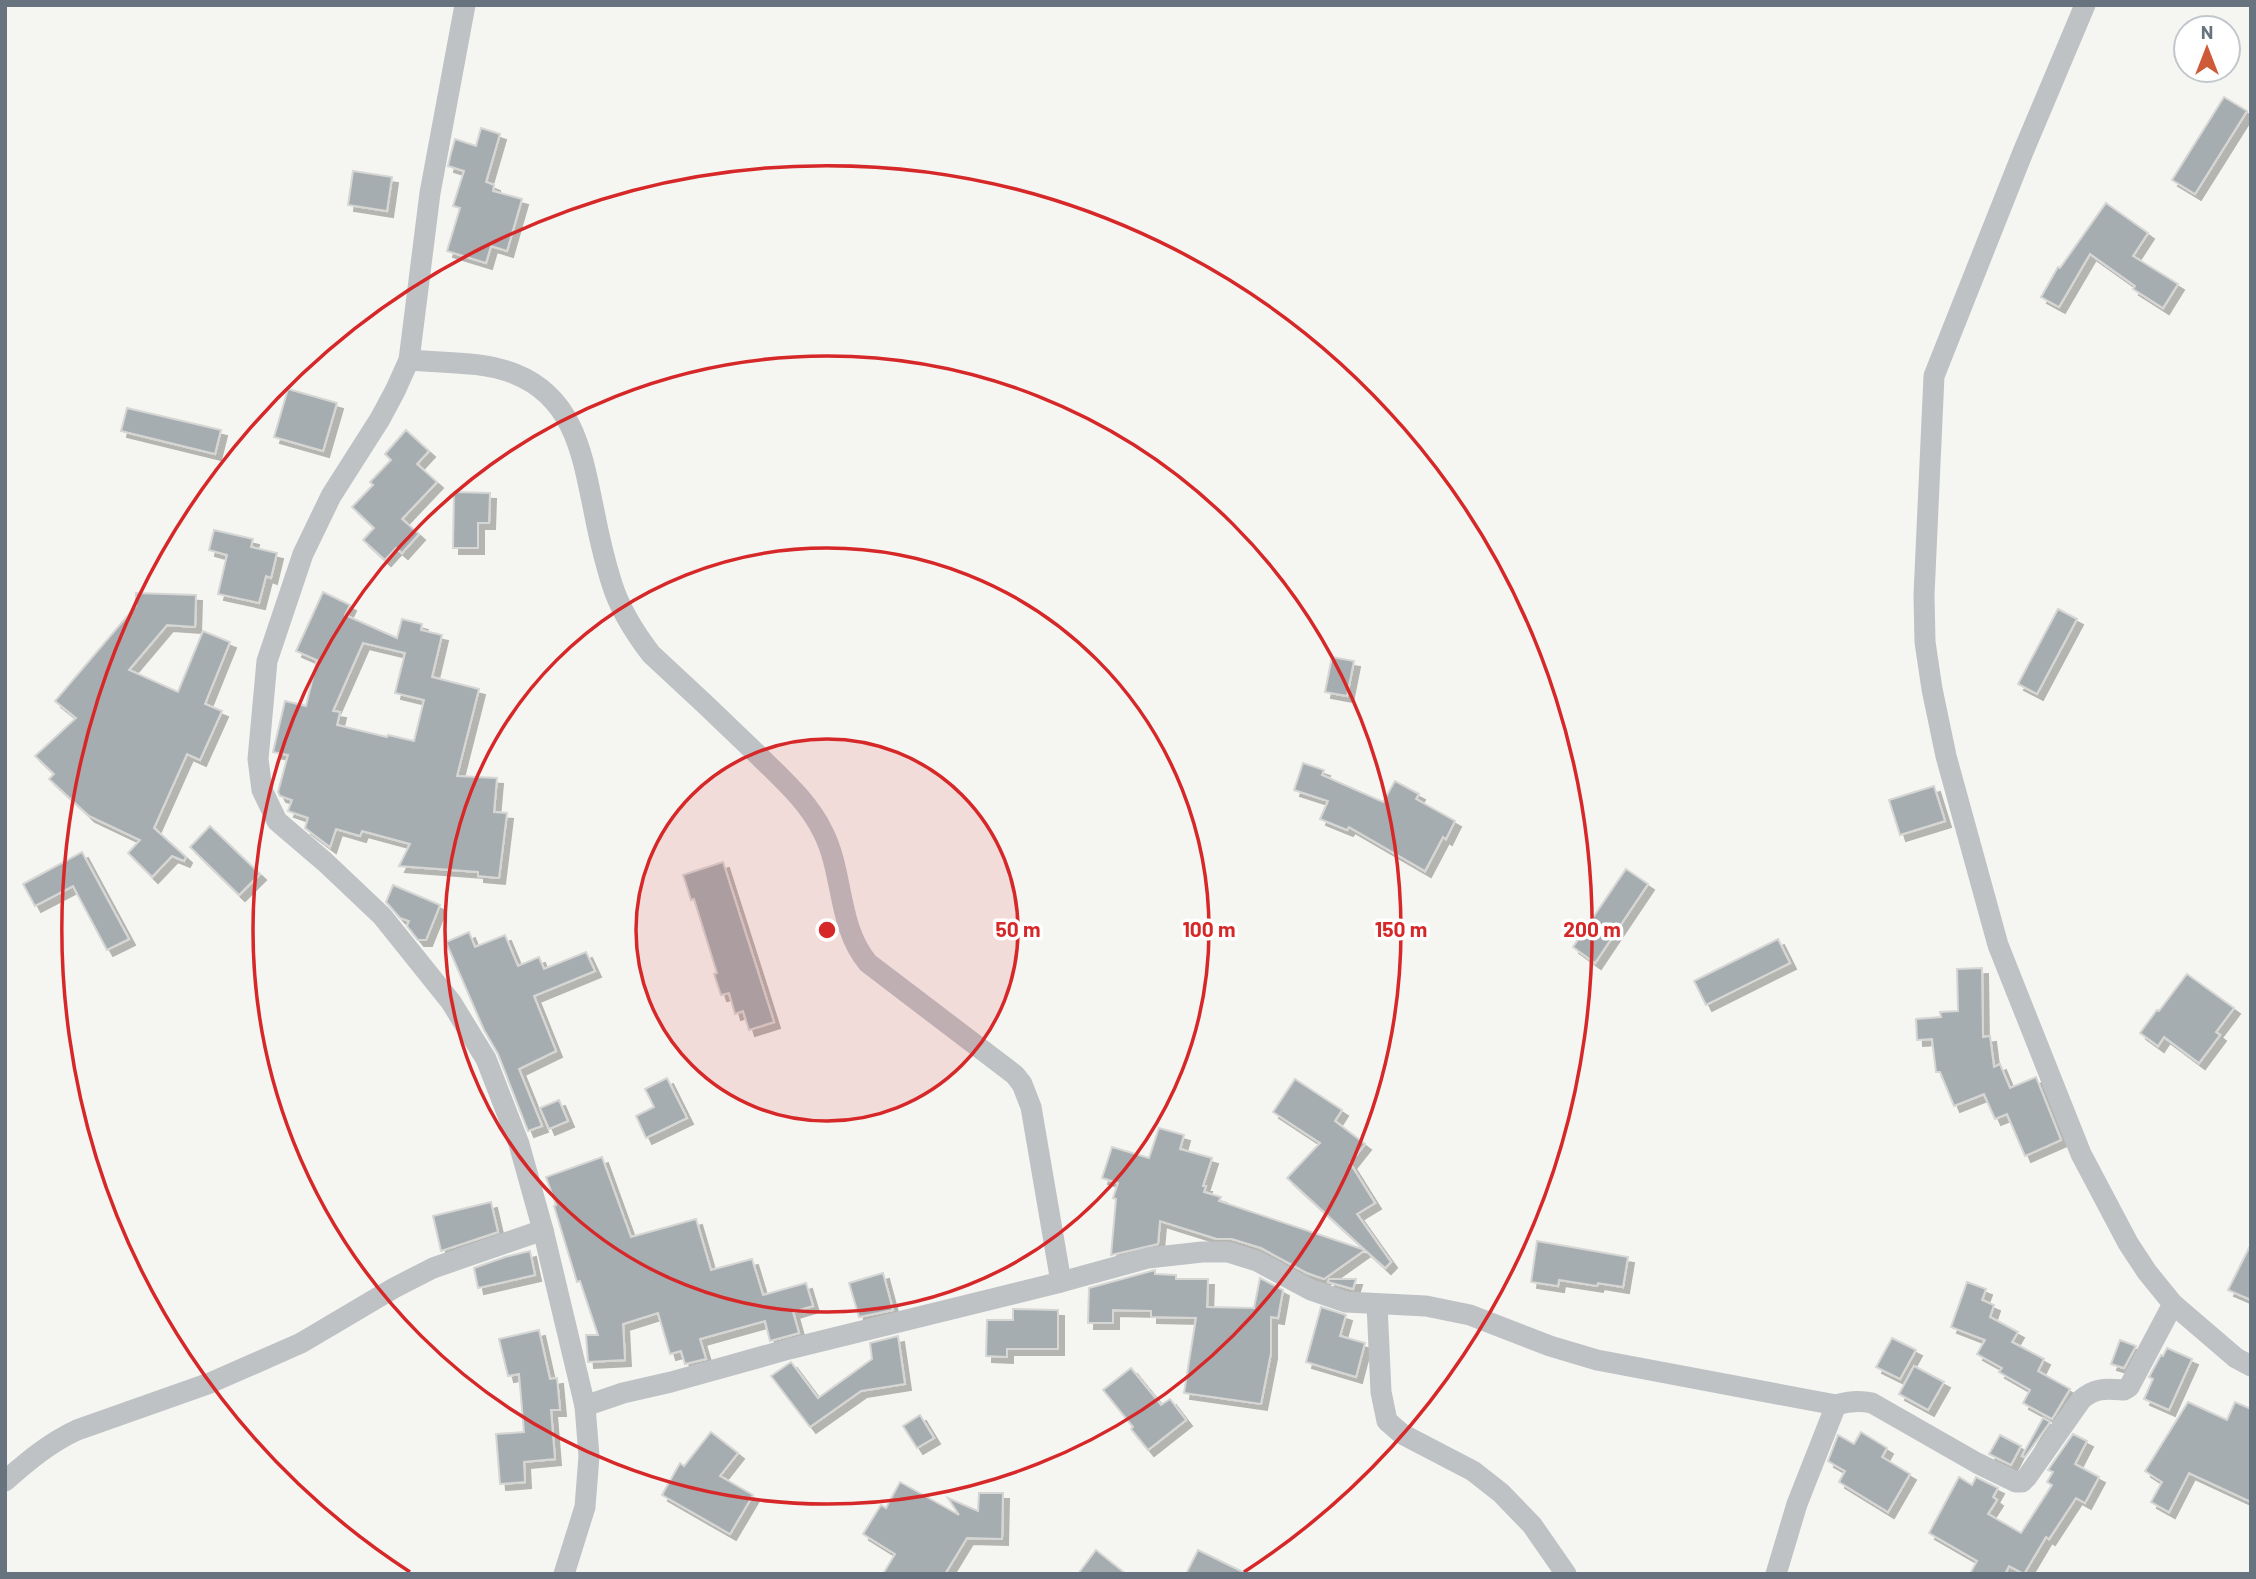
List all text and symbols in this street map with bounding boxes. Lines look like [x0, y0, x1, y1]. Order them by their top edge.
north arrow [2172, 14, 2242, 84]
text: N [2201, 20, 2213, 43]
text: 50 m [995, 916, 1041, 941]
text: 100 m [1182, 916, 1236, 941]
text: 150 m [1375, 916, 1427, 941]
text: 200 m [1563, 916, 1621, 941]
centre of rings [815, 918, 839, 942]

